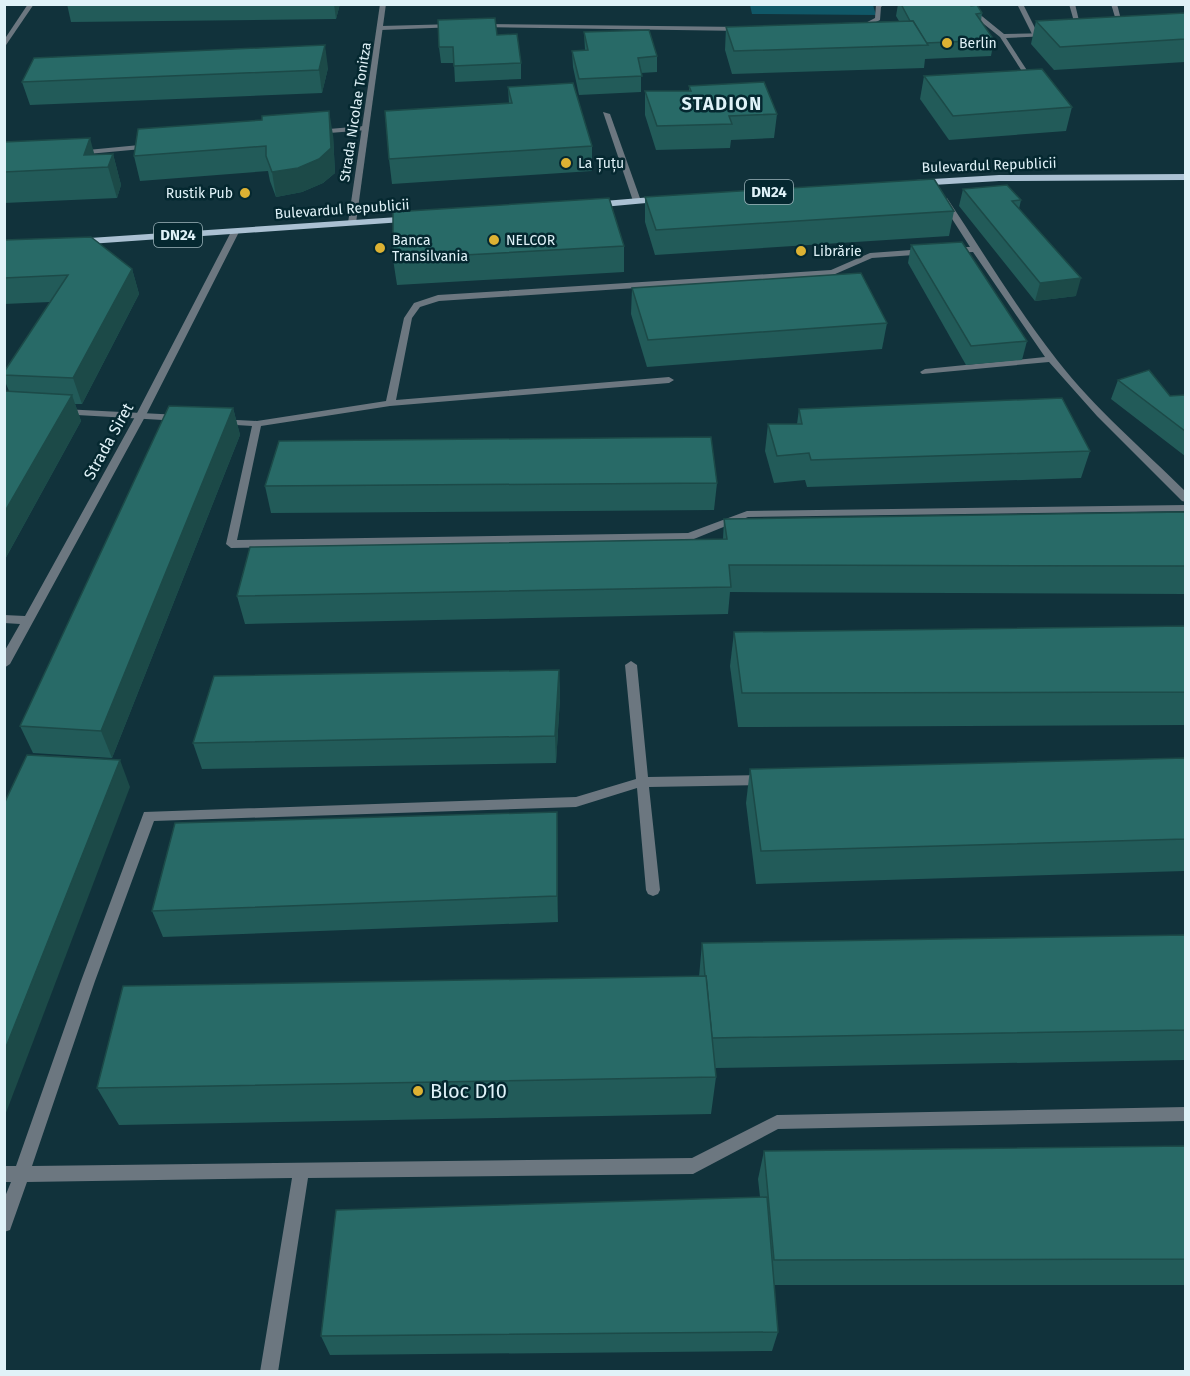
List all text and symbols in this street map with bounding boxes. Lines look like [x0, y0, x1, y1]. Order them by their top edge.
place label: Berlin [959, 35, 997, 52]
marker: Berlin [940, 36, 954, 50]
street label: Strada Nicolae Tonitza [336, 41, 375, 183]
district label: STADION [681, 93, 763, 115]
place label: La Țuțu [578, 155, 624, 173]
street label: Bulevardul Republicii [921, 155, 1057, 176]
marker: La Țuțu [559, 156, 573, 170]
road number: DN24 [745, 180, 793, 204]
place label: Rustik Pub [166, 185, 233, 202]
marker: Rustik Pub [238, 186, 252, 200]
street label: Bulevardul Republicii [274, 196, 410, 223]
road number: DN24 [154, 223, 202, 247]
place label: Banca Transilvania [392, 232, 468, 265]
place label: NELCOR [506, 232, 556, 249]
marker: NELCOR [487, 233, 501, 247]
marker: Banca Transilvania [373, 241, 387, 255]
place label: Librărie [813, 243, 862, 260]
marker: Librărie [794, 244, 808, 258]
street label: Strada Siret [80, 399, 137, 483]
place label: Bloc D10 [430, 1079, 507, 1103]
marker: Bloc D10 [411, 1084, 425, 1098]

